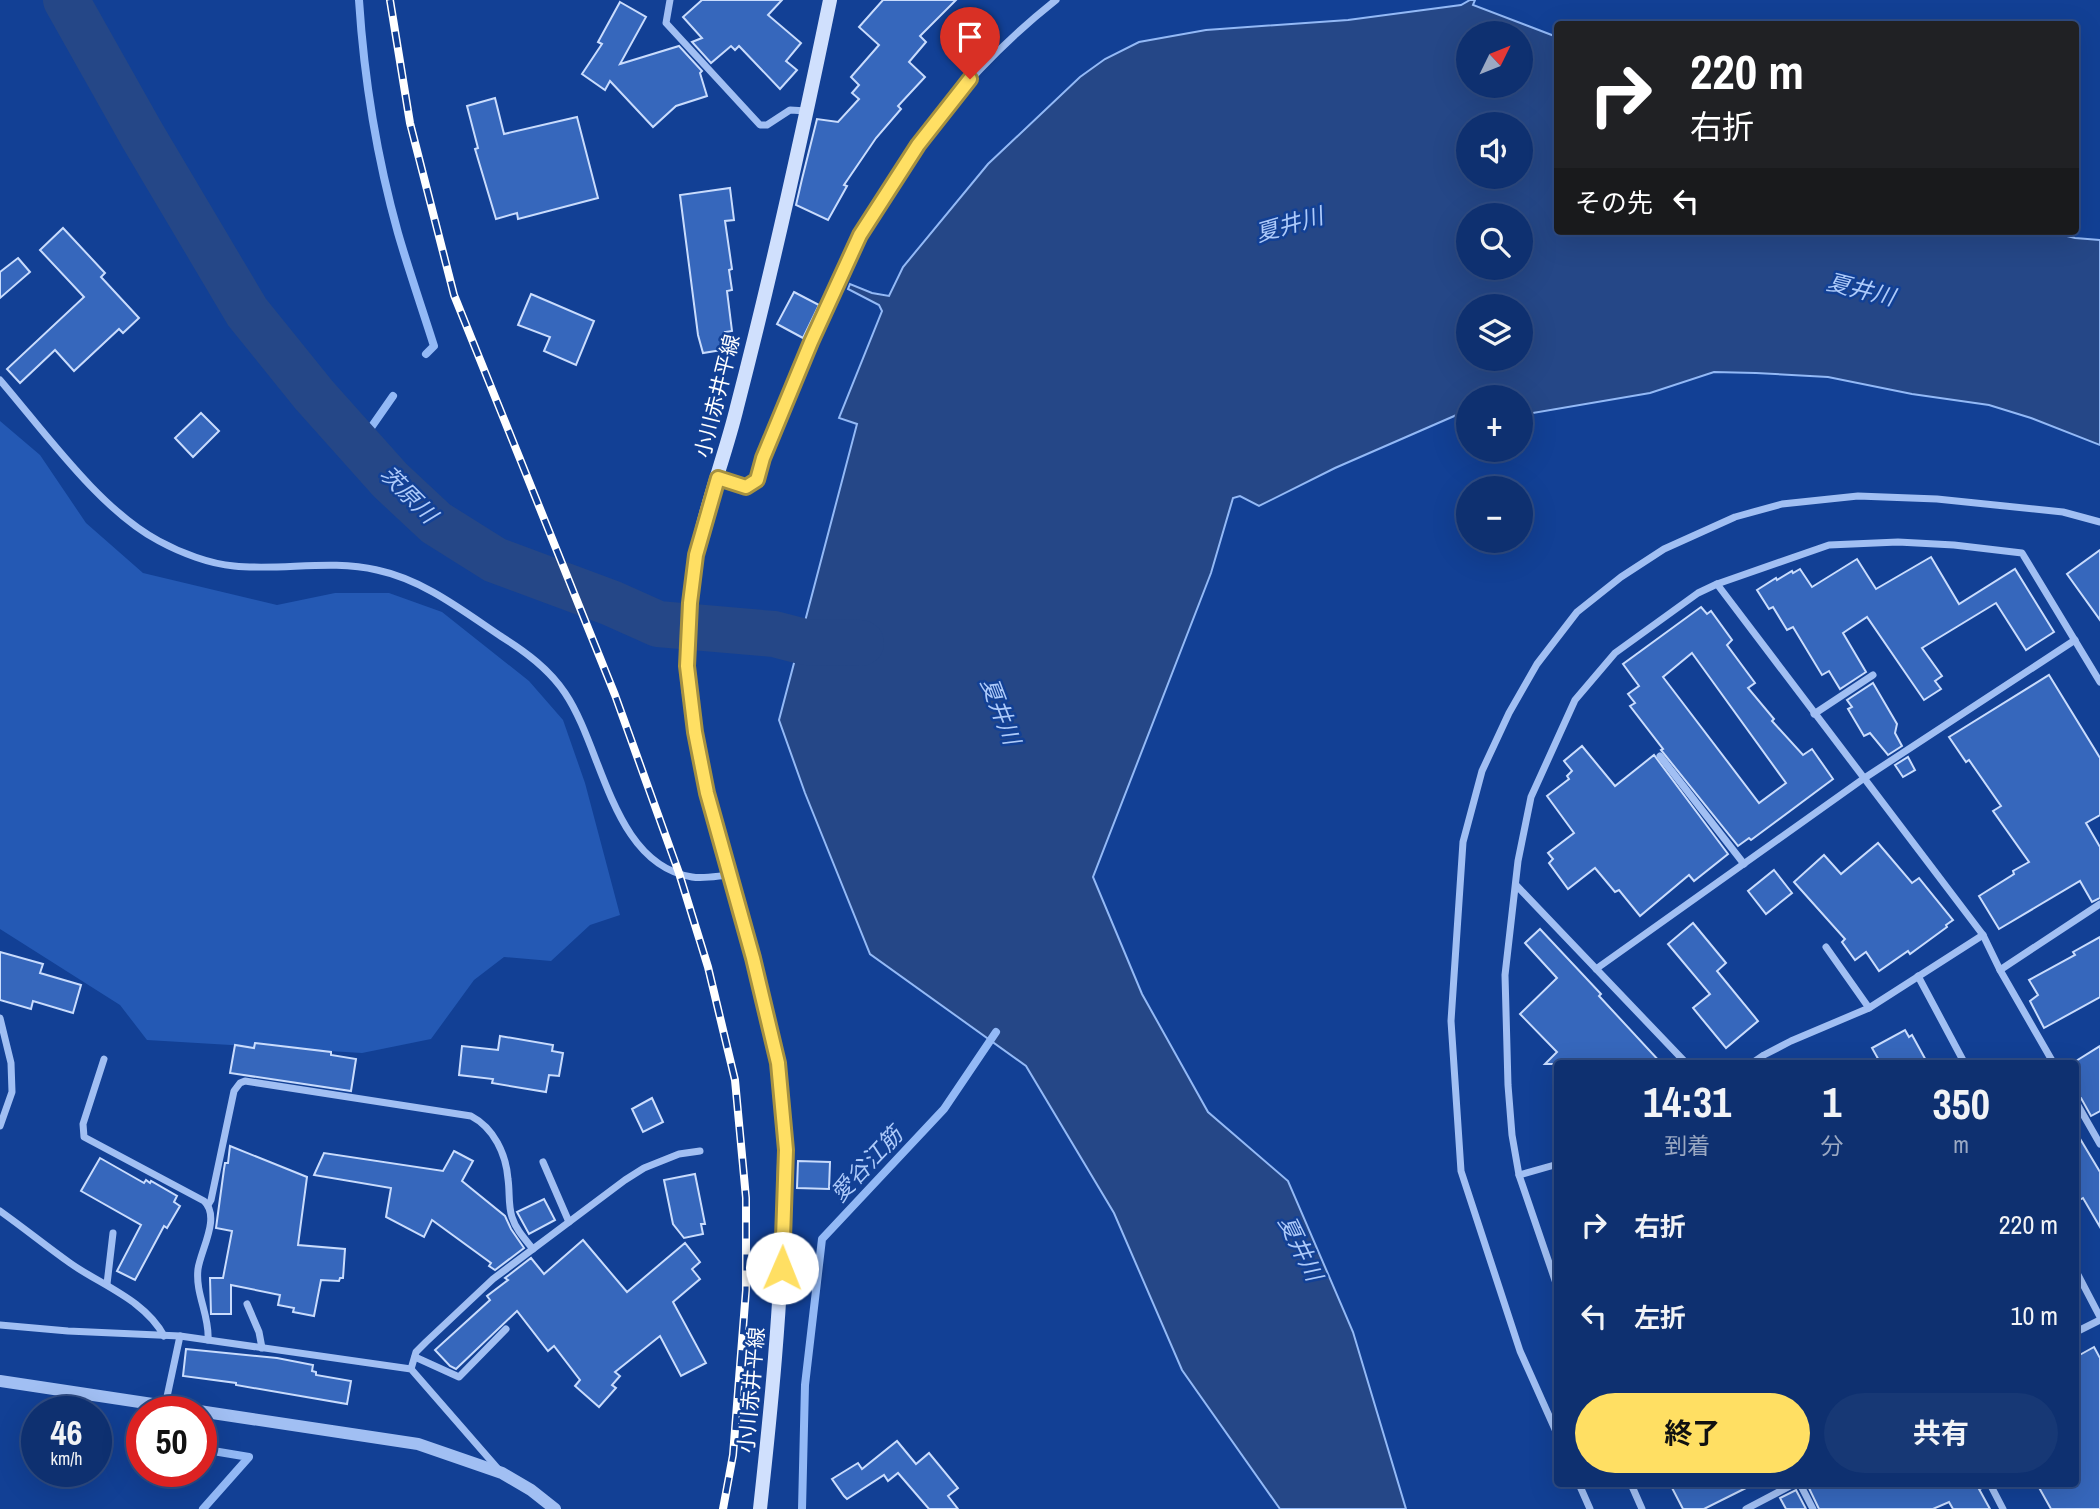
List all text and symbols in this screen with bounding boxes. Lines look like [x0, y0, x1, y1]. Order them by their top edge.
pin [940, 7, 1000, 79]
icon: arrive [951, 18, 989, 56]
north arrow [1456, 21, 1533, 98]
map controls [1456, 21, 1533, 553]
text: 220 m [1690, 38, 1804, 104]
icon: right [1575, 49, 1666, 140]
text: 右折 [1690, 105, 1754, 148]
button: sound [1456, 112, 1533, 189]
icon: left [1667, 182, 1705, 220]
text: その先 [1575, 185, 1653, 220]
water label: 夏井川 [1252, 199, 1329, 248]
button: search [1456, 203, 1533, 280]
water label: 夏井川 [1824, 266, 1901, 313]
button: layers [1456, 294, 1533, 371]
street label: 小川赤井平線 [688, 331, 746, 461]
button: + [1456, 385, 1533, 462]
water label: 茨原川 [374, 459, 446, 531]
button: − [1456, 476, 1533, 553]
water label: 夏井川 [974, 673, 1029, 752]
text: 14:31 [1643, 1074, 1731, 1130]
text: 1 [1822, 1074, 1841, 1130]
text: 350 [1932, 1076, 1990, 1132]
water label: 愛谷江筋 [823, 1118, 911, 1208]
text: m [1953, 1129, 1969, 1160]
text: 到着 [1664, 1130, 1710, 1161]
text: 分 [1820, 1130, 1843, 1161]
icon: right [1575, 1206, 1613, 1244]
text: 220 m [1999, 1207, 2058, 1242]
text: 右折 [1634, 1209, 1686, 1244]
water label: 夏井川 [1272, 1210, 1331, 1288]
position arrow [745, 1231, 819, 1305]
icon: left [1575, 1297, 1613, 1335]
text: 10 m [2011, 1298, 2058, 1333]
text: 左折 [1634, 1300, 1686, 1335]
street label: 小川赤井平線 [731, 1326, 771, 1454]
button: 終了 [1575, 1393, 1810, 1473]
button: 共有 [1824, 1393, 2058, 1473]
speed limit sign: 50 [126, 1396, 217, 1487]
text: 46 [51, 1409, 82, 1456]
text: km/h [51, 1446, 83, 1471]

